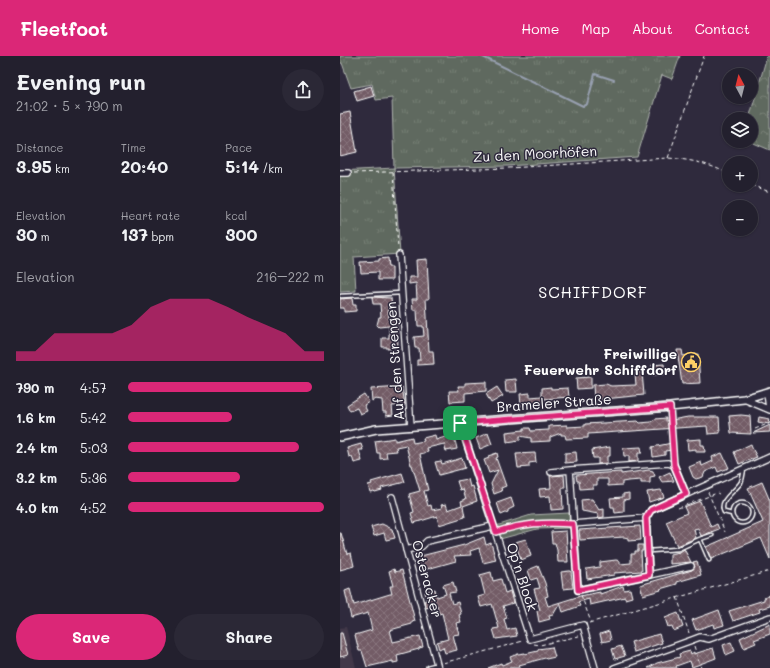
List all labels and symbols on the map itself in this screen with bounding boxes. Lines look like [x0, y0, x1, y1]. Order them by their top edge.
north arrow [722, 68, 758, 104]
street label: Zu den Moorhöfen [472, 141, 597, 166]
district label: SCHIFFDORF [538, 281, 648, 302]
street label: Auf den Strengen [381, 301, 408, 421]
place label: Freiwillige Feuerwehr Schiffdorf [524, 344, 678, 379]
public building icon: Freiwillige Feuerwehr Schiffdorf [680, 351, 702, 373]
street label: Brameler Straße [496, 389, 612, 416]
pin [443, 406, 477, 440]
street label: Osteracker [408, 538, 447, 620]
street label: Op'n Block [502, 540, 543, 614]

